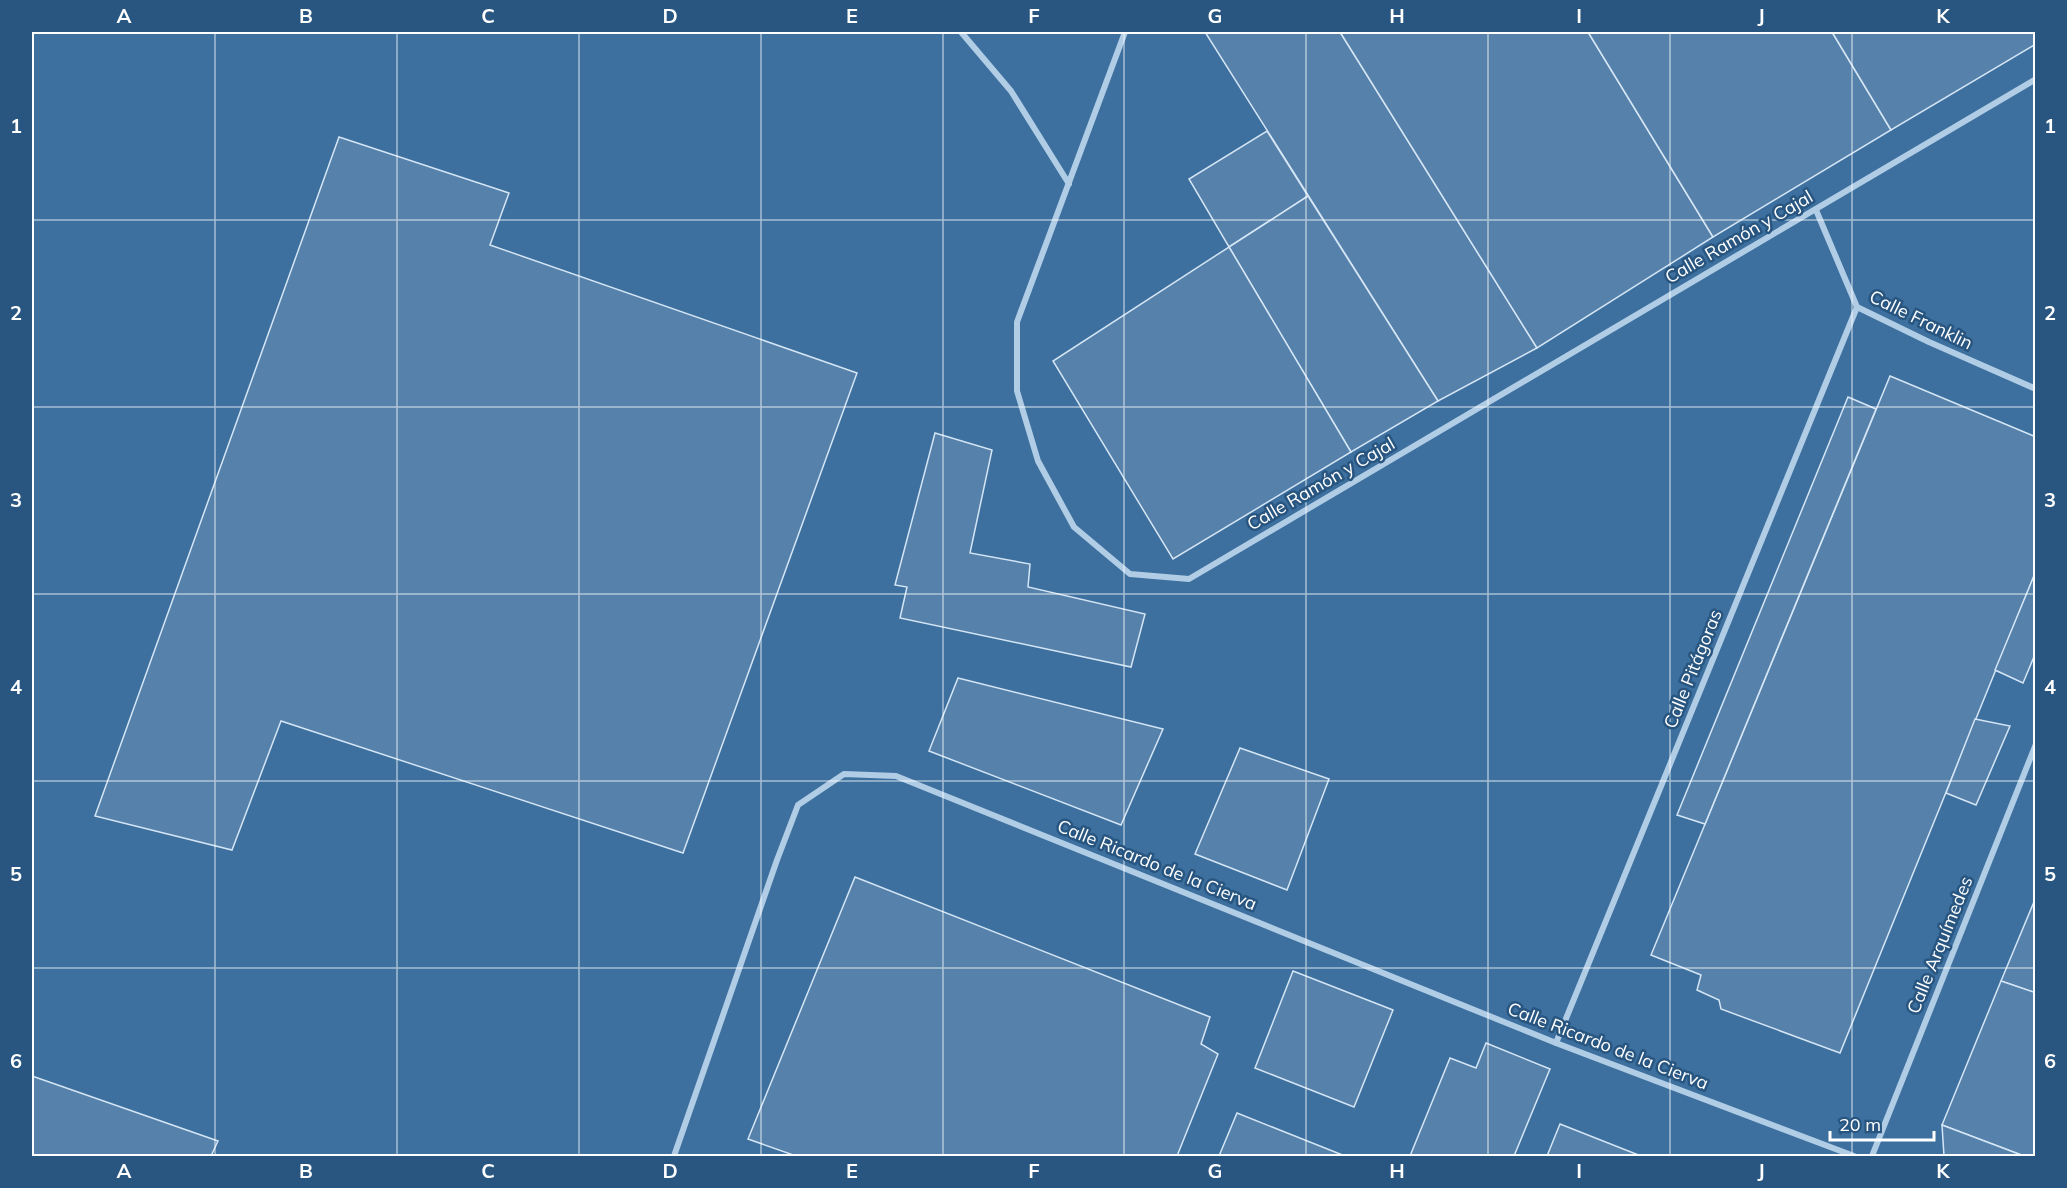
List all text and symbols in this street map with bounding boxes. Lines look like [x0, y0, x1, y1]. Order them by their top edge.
text: A [117, 3, 132, 28]
text: B [299, 3, 313, 28]
text: C [481, 3, 495, 28]
text: D [662, 3, 678, 28]
text: E [846, 3, 858, 28]
text: F [1028, 3, 1040, 28]
text: G [1208, 3, 1222, 28]
text: H [1389, 3, 1405, 28]
text: I [1576, 3, 1582, 28]
text: J [1757, 3, 1765, 28]
text: K [1936, 3, 1950, 28]
text: 1 [10, 113, 22, 138]
text: 1 [2044, 113, 2056, 138]
street label: Calle Ramón y Cajal [1661, 185, 1817, 288]
street label: Calle Franklin [1866, 285, 1977, 354]
text: 2 [10, 300, 22, 325]
text: 2 [2044, 300, 2056, 325]
street label: Calle Ramón y Cajal [1243, 432, 1399, 535]
text: 3 [10, 487, 22, 512]
text: 3 [2044, 487, 2056, 512]
street label: Calle Pitágoras [1658, 606, 1727, 732]
text: 4 [10, 674, 22, 699]
text: 4 [2044, 674, 2056, 699]
street label: Calle Ricardo de la Cierva [1054, 814, 1260, 915]
text: 5 [10, 861, 22, 886]
text: 5 [2044, 861, 2056, 886]
street label: Calle Arquímedes [1902, 873, 1978, 1017]
street label: Calle Ricardo de la Cierva [1505, 997, 1712, 1094]
text: 6 [10, 1048, 22, 1073]
text: 6 [2044, 1048, 2056, 1073]
scale bar [1830, 1104, 1934, 1142]
text: 20 m [1839, 1113, 1881, 1136]
text: A [117, 1158, 132, 1183]
text: B [299, 1158, 313, 1183]
text: C [481, 1158, 495, 1183]
text: D [662, 1158, 678, 1183]
text: E [846, 1158, 858, 1183]
text: F [1028, 1158, 1040, 1183]
text: G [1208, 1158, 1222, 1183]
text: H [1389, 1158, 1405, 1183]
text: I [1576, 1158, 1582, 1183]
text: J [1757, 1158, 1765, 1183]
text: K [1936, 1158, 1950, 1183]

